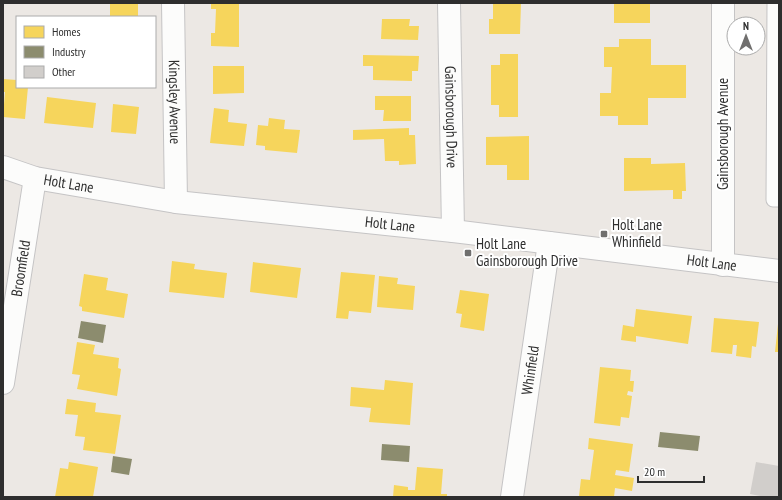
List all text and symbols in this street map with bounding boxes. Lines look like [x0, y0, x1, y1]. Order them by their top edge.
legend [16, 16, 156, 88]
north arrow [726, 16, 766, 56]
text: N [743, 19, 749, 33]
text: Homes [52, 24, 80, 39]
text: Industry [52, 44, 86, 59]
street label: Kingsley Avenue [165, 60, 185, 144]
text: Other [52, 64, 76, 79]
street label: Gainsborough Drive [441, 66, 462, 168]
street label: Gainsborough Avenue [713, 78, 732, 190]
street label: Holt Lane [42, 170, 95, 197]
street label: Holt Lane [364, 212, 416, 236]
place label: Holt Lane Whinfield [612, 215, 662, 251]
marker: Holt Lane Whinfield [599, 229, 609, 239]
place label: Holt Lane Gainsborough Drive [476, 234, 578, 270]
street label: Broomfield [7, 239, 34, 298]
marker: Holt Lane Gainsborough Drive [463, 248, 473, 258]
street label: Holt Lane [686, 250, 738, 275]
street label: Whinfield [517, 344, 543, 396]
scale bar [638, 458, 704, 484]
text: 20 m [644, 464, 665, 479]

